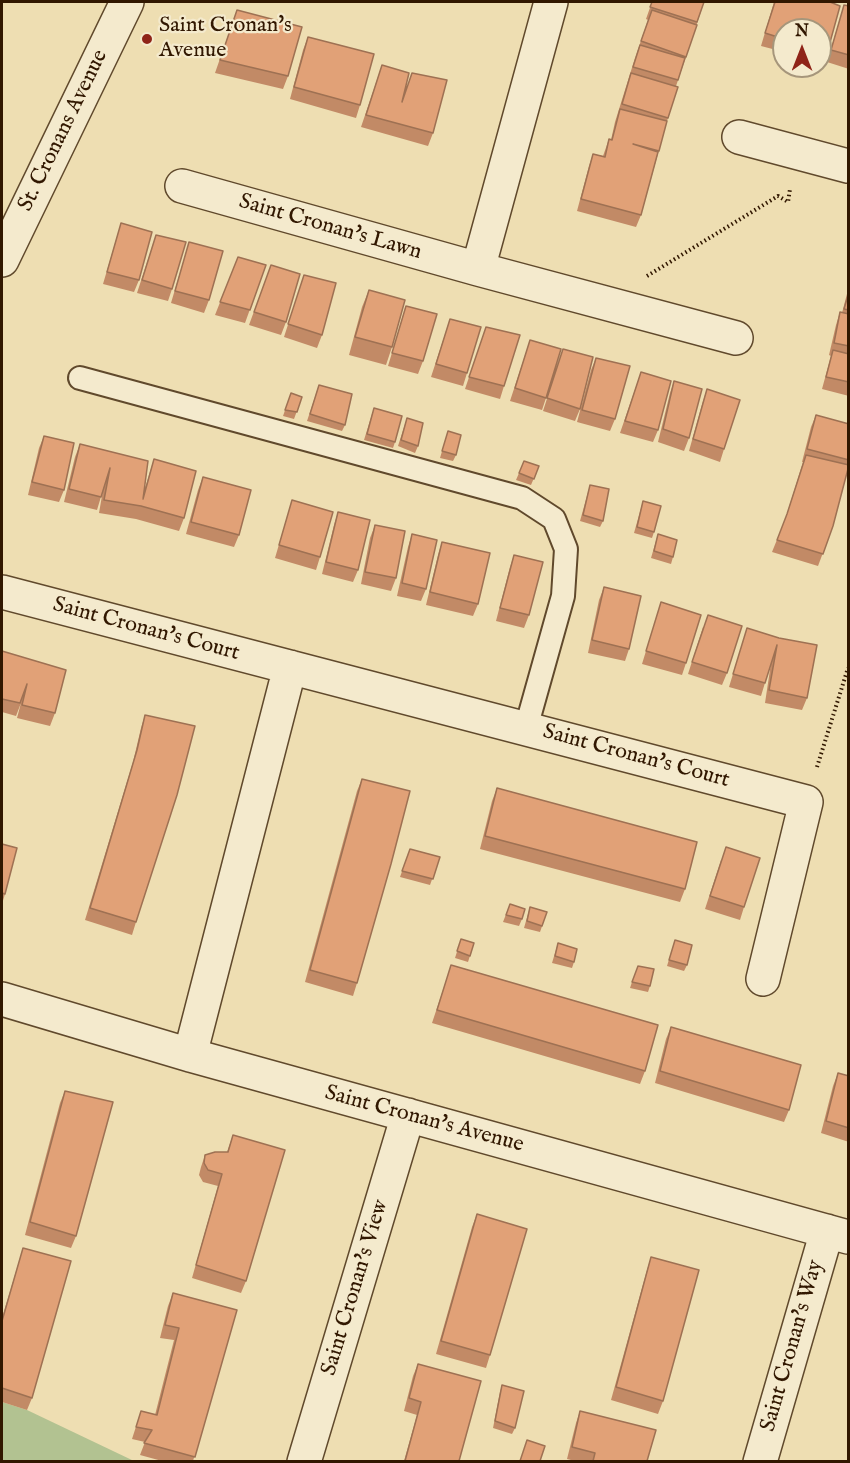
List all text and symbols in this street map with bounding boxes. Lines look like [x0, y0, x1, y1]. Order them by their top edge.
place label: Saint Cronan's Avenue [159, 13, 292, 64]
north arrow [772, 18, 832, 78]
text: N [795, 22, 809, 42]
marker: Saint Cronan's Avenue [140, 32, 154, 46]
street label: St. Cronans Avenue [13, 46, 115, 216]
street label: Saint Cronan's Lawn [236, 189, 424, 267]
street label: Saint Cronan's Court [50, 592, 242, 668]
street label: Saint Cronan's Court [540, 719, 732, 795]
street label: Saint Cronan's Avenue [322, 1081, 526, 1159]
street label: Saint Cronan's View [317, 1197, 395, 1379]
street label: Saint Cronan's Way [756, 1257, 830, 1435]

